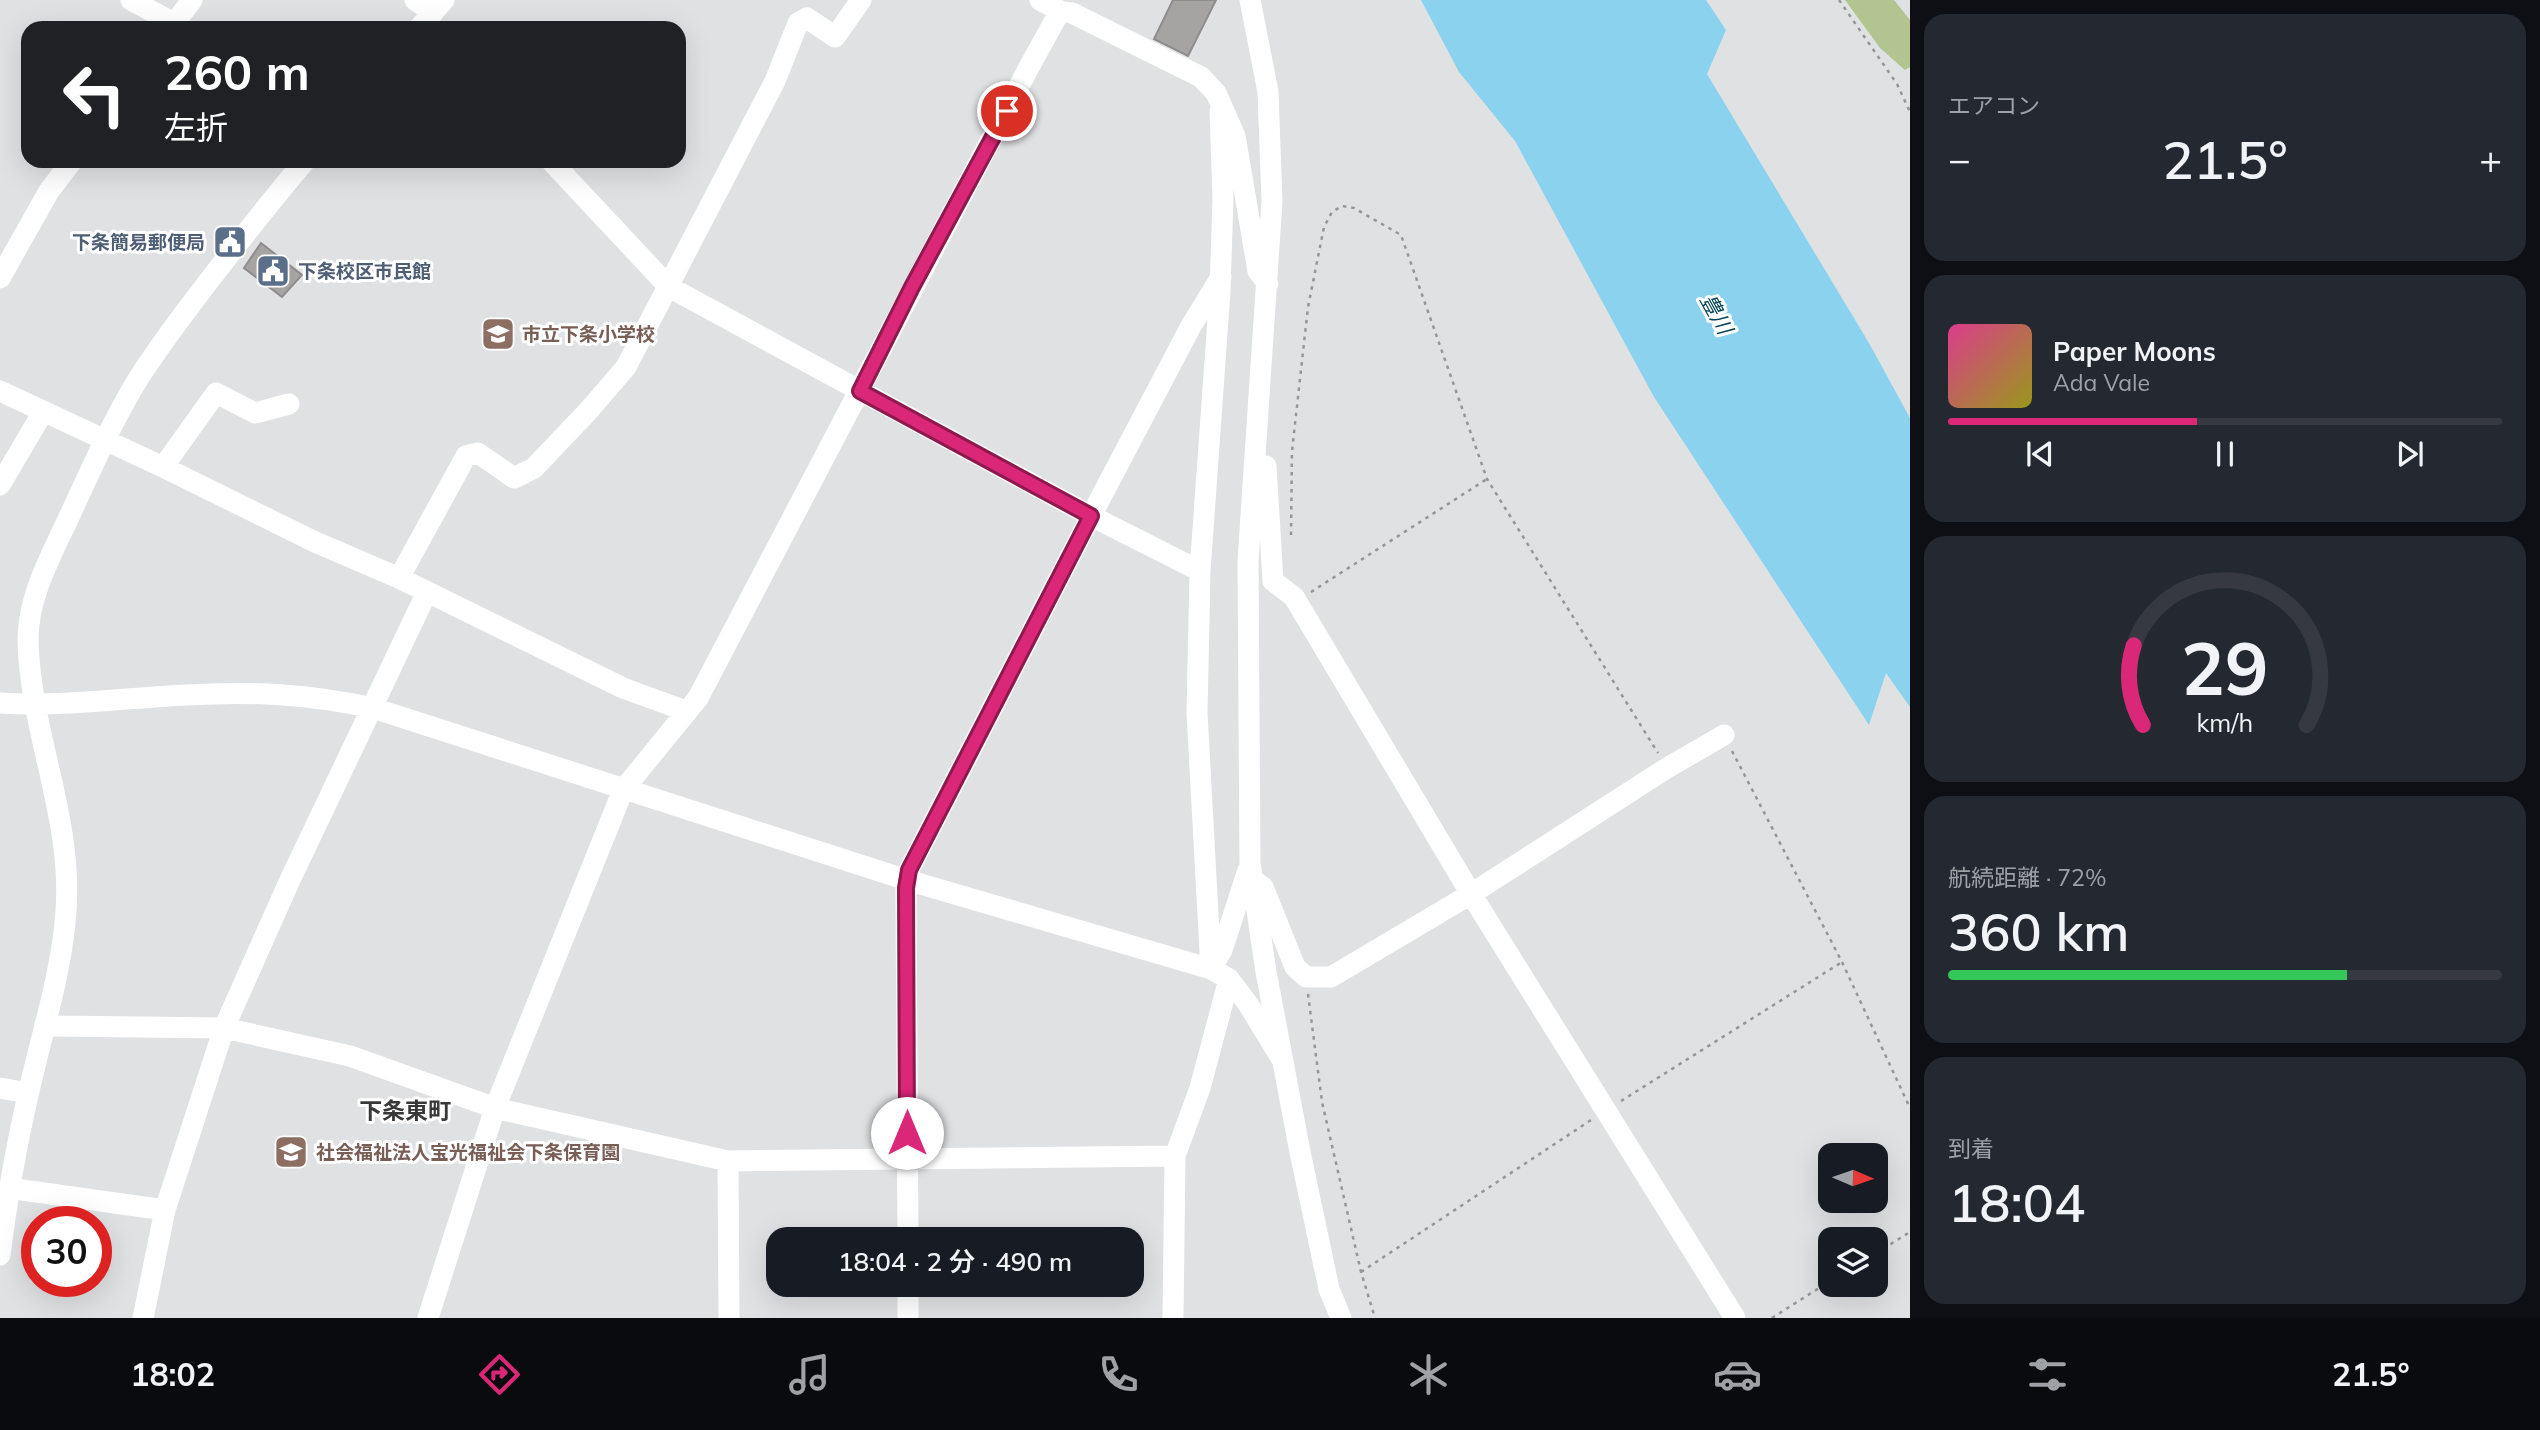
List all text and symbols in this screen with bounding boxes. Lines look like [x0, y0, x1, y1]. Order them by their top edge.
text: 260 m [164, 41, 310, 102]
icon: left [49, 49, 140, 140]
pin [977, 81, 1037, 141]
text: エアコン [1948, 91, 2040, 120]
icon: arrive [988, 92, 1026, 130]
text: 左折 [164, 107, 228, 147]
text: 21.5° [2162, 127, 2288, 192]
text: − [1948, 135, 1971, 183]
text: + [2479, 135, 2502, 183]
public building icon: 下条簡易郵便局 [211, 223, 249, 261]
place label: 下条簡易郵便局 [72, 230, 205, 254]
public building icon: 下条校区市民館 [254, 252, 292, 290]
place label: 下条校区市民館 [298, 259, 431, 283]
water label: 豊川 [1695, 289, 1739, 340]
school or university icon: 市立下条小学校 [479, 315, 517, 353]
place label: 市立下条小学校 [522, 322, 655, 346]
text: Paper Moons [2053, 335, 2216, 368]
text: Ada Vale [2053, 368, 2150, 397]
icon: previous [2021, 435, 2059, 473]
icon: pause [2206, 435, 2244, 473]
icon: next [2391, 435, 2429, 473]
text: 29 [2181, 622, 2269, 713]
text: km/h [2197, 707, 2253, 738]
text: 航続距離 · 72% [1948, 863, 2106, 892]
text: 360 km [1948, 899, 2129, 964]
district label: 下条東町 [359, 1096, 451, 1125]
position arrow [870, 1096, 944, 1170]
school or university icon: 社会福祉法人宝光福祉会下条保育園 [272, 1133, 310, 1171]
text: 到着 [1948, 1134, 1994, 1163]
place label: 社会福祉法人宝光福祉会下条保育園 [316, 1140, 620, 1164]
north arrow [1818, 1143, 1888, 1213]
map controls [1818, 1143, 1888, 1297]
text: 18:04 [1948, 1170, 2085, 1235]
speed limit sign: 30 [21, 1206, 112, 1297]
button: layers [1818, 1227, 1888, 1297]
text: 18:04 · 2 分 · 490 m [838, 1245, 1072, 1278]
icon: directions [475, 1350, 524, 1399]
icon: music [785, 1350, 834, 1399]
icon: phone [1094, 1350, 1143, 1399]
icon: climate [1404, 1350, 1453, 1399]
icon: car [1713, 1350, 1762, 1399]
icon: filters [2023, 1350, 2072, 1399]
text: 18:02 [130, 1354, 215, 1394]
text: 21.5° [2332, 1354, 2410, 1394]

